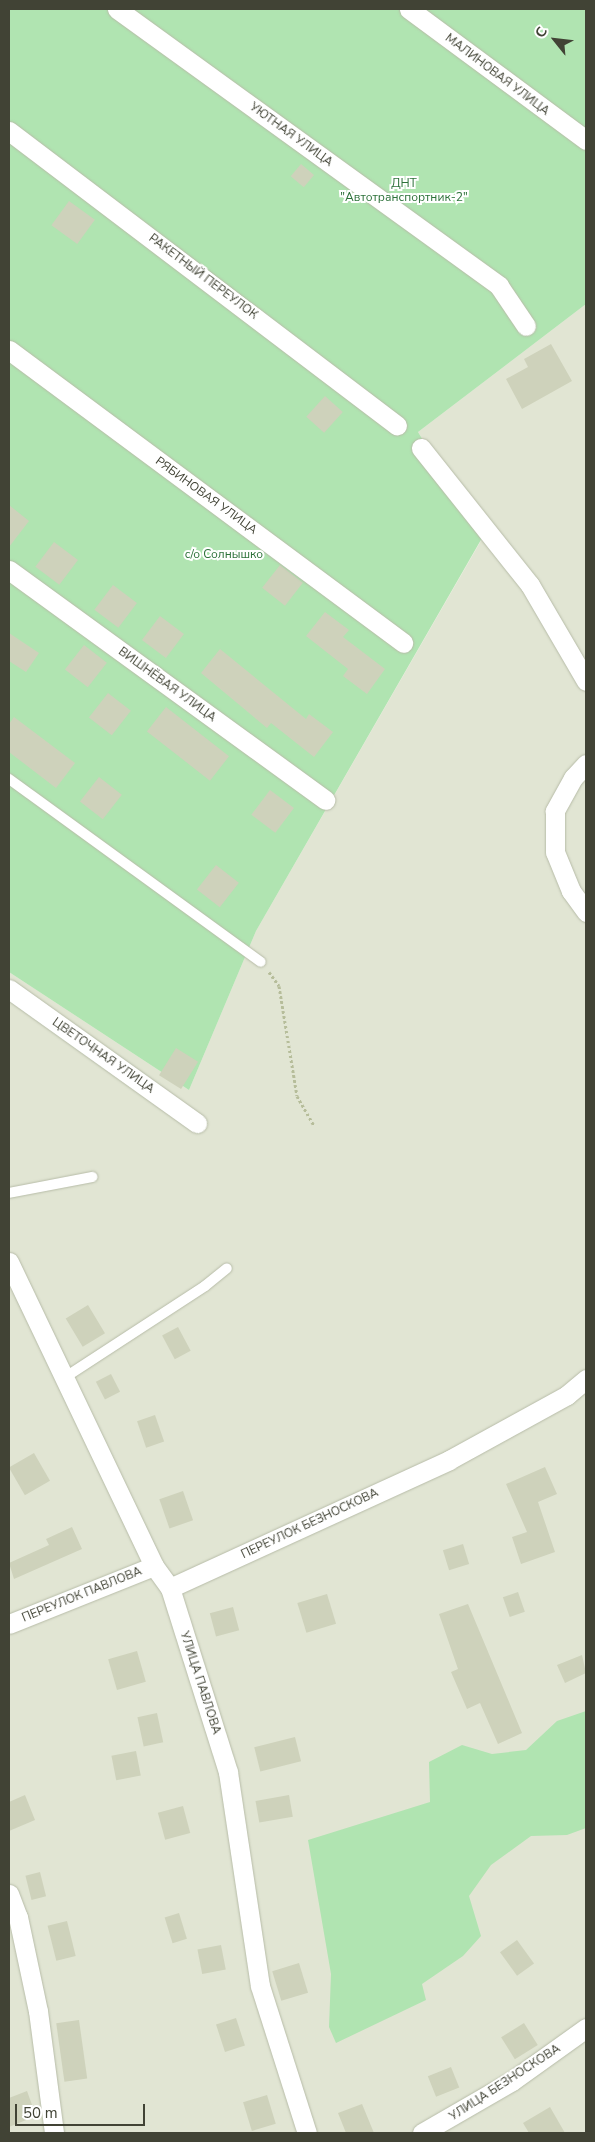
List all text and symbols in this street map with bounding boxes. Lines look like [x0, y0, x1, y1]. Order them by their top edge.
north arrow [530, 15, 580, 65]
text: С [531, 24, 552, 41]
street label: МАЛИНОВАЯ УЛИЦА [442, 31, 552, 119]
street label: УЮТНАЯ УЛИЦА [247, 100, 335, 170]
park label: ДНТ "Автотранспортник-2" [340, 177, 468, 205]
street label: РАКЕТНЫЙ ПЕРЕУЛОК [146, 231, 260, 323]
street label: РЯБИНОВАЯ УЛИЦА [152, 454, 260, 538]
park label: с/о Солнышко [185, 548, 263, 562]
street label: ВИШНЁВАЯ УЛИЦА [115, 645, 219, 725]
street label: ЦВЕТОЧНАЯ УЛИЦА [49, 1015, 157, 1097]
street label: ПЕРЕУЛОК БЕЗНОСКОВА [239, 1486, 381, 1562]
street label: ПЕРЕУЛОК ПАВЛОВА [20, 1564, 144, 1626]
street label: УЛИЦА ПАВЛОВА [177, 1630, 223, 1736]
street label: УЛИЦА БЕЗНОСКОВА [447, 2042, 563, 2124]
scale bar [18, 2094, 148, 2126]
text: 50 m [23, 2103, 58, 2123]

